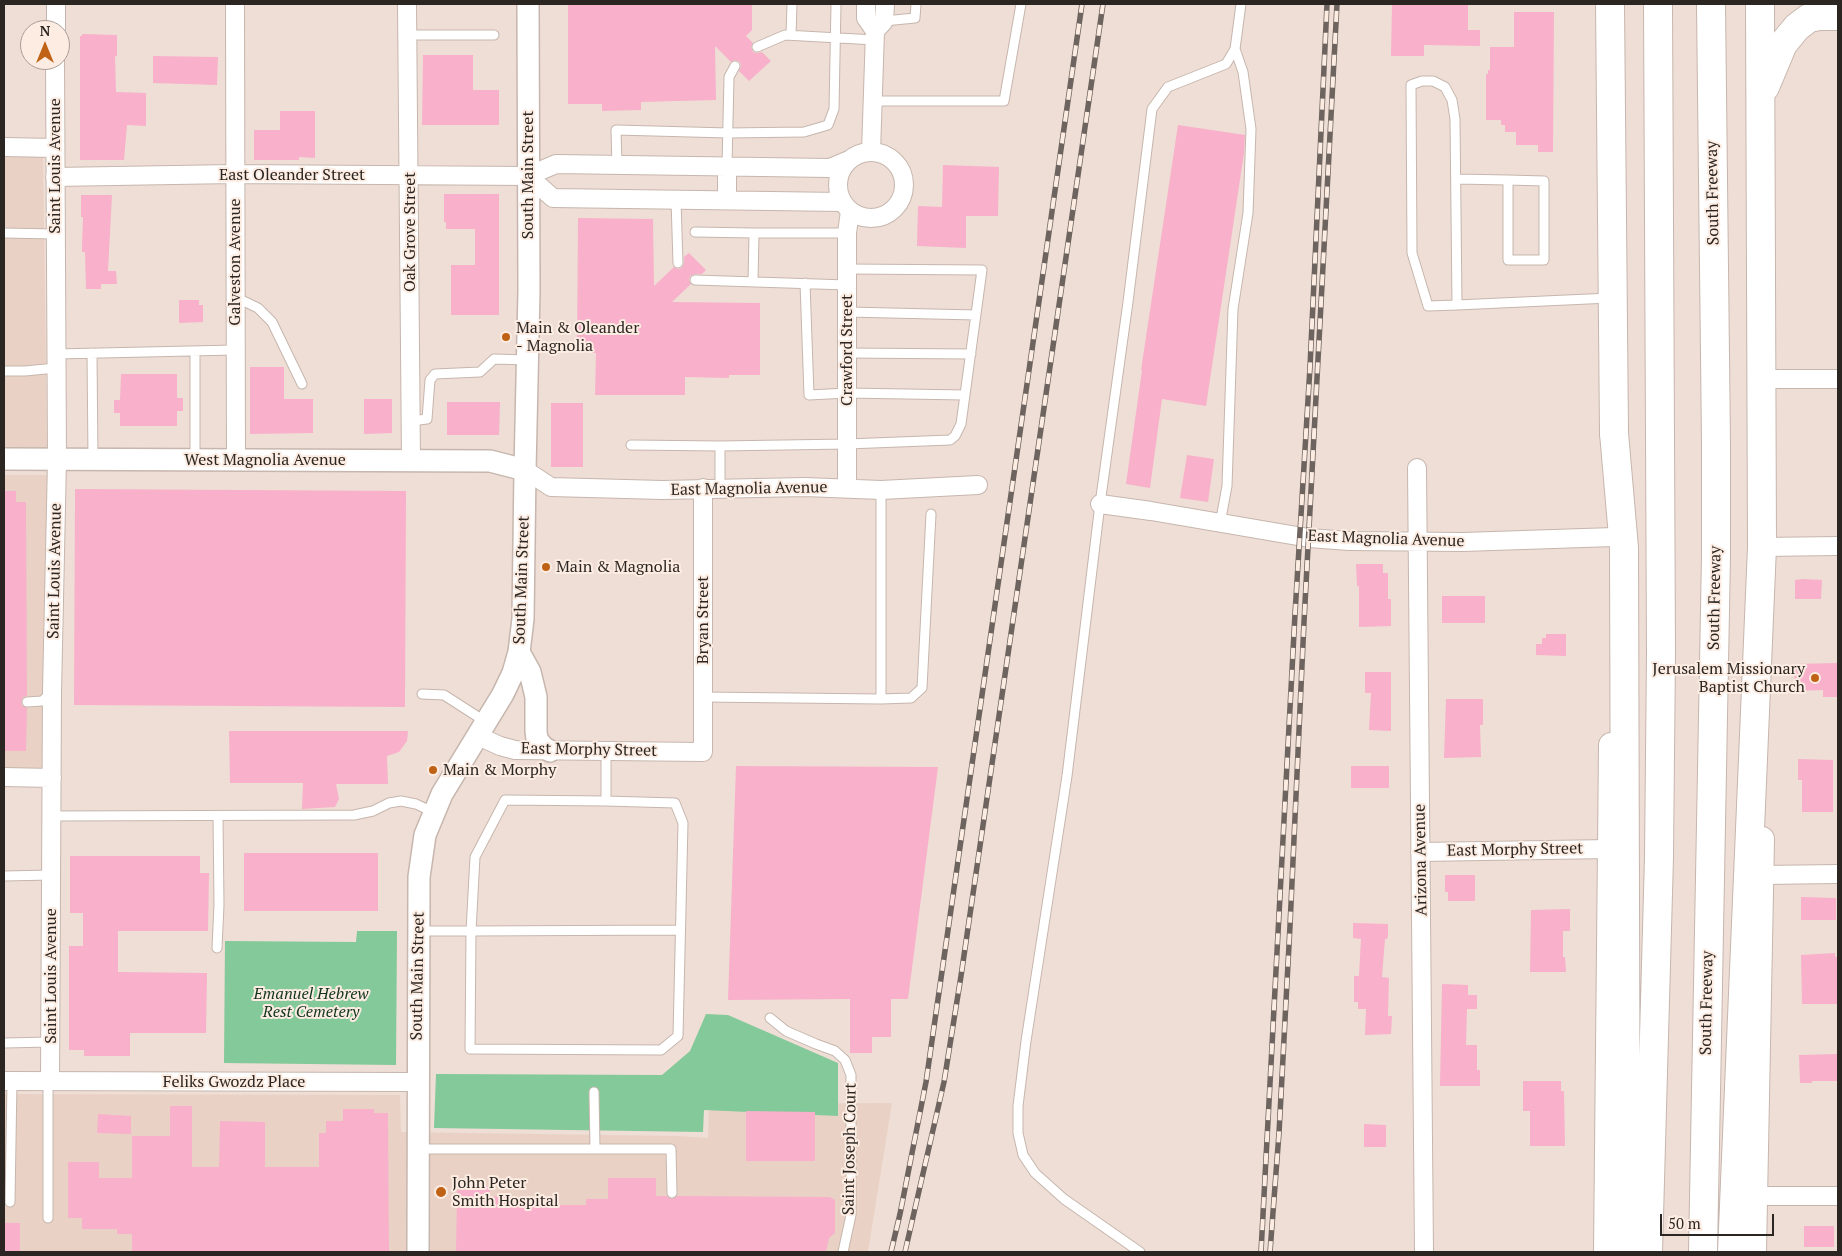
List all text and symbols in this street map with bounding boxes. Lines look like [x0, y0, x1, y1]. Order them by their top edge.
north arrow [20, 20, 70, 70]
text: N [40, 21, 50, 40]
street label: Saint Louis Avenue [45, 98, 65, 234]
street label: South Main Street [518, 111, 538, 239]
street label: South Freeway [1702, 141, 1724, 245]
street label: East Oleander Street [219, 165, 365, 185]
street label: Oak Grove Street [400, 172, 420, 292]
street label: Galveston Avenue [225, 198, 245, 326]
street label: Crawford Street [837, 294, 857, 406]
place label: Main & Oleander - Magnolia [516, 318, 639, 356]
marker: Main & Oleander - Magnolia [500, 331, 512, 343]
street label: West Magnolia Avenue [184, 450, 346, 470]
street label: East Magnolia Avenue [670, 478, 828, 500]
street label: Saint Louis Avenue [44, 503, 66, 639]
street label: South Main Street [510, 515, 534, 645]
street label: East Magnolia Avenue [1307, 527, 1465, 551]
street label: South Freeway [1704, 546, 1726, 650]
place label: Main & Magnolia [556, 557, 680, 577]
marker: Main & Magnolia [540, 561, 552, 573]
street label: Bryan Street [693, 576, 713, 664]
place label: Jerusalem Missionary Baptist Church [1652, 659, 1805, 697]
marker: Jerusalem Missionary Baptist Church [1809, 672, 1821, 684]
street label: East Morphy Street [521, 739, 657, 761]
place label: Main & Morphy [443, 760, 556, 780]
marker: Main & Morphy [427, 764, 439, 776]
street label: Arizona Avenue [1410, 804, 1432, 916]
street label: East Morphy Street [1447, 839, 1583, 861]
street label: Saint Louis Avenue [41, 908, 61, 1044]
street label: South Main Street [407, 912, 429, 1040]
street label: South Freeway [1696, 951, 1718, 1055]
park label: Emanuel Hebrew Rest Cemetery [253, 984, 369, 1022]
street label: Feliks Gwozdz Place [163, 1072, 305, 1092]
street label: Saint Joseph Court [839, 1083, 861, 1215]
place label: John Peter Smith Hospital [452, 1173, 559, 1211]
marker: John Peter Smith Hospital [434, 1185, 448, 1199]
scale bar [1662, 1204, 1776, 1236]
text: 50 m [1668, 1213, 1701, 1233]

